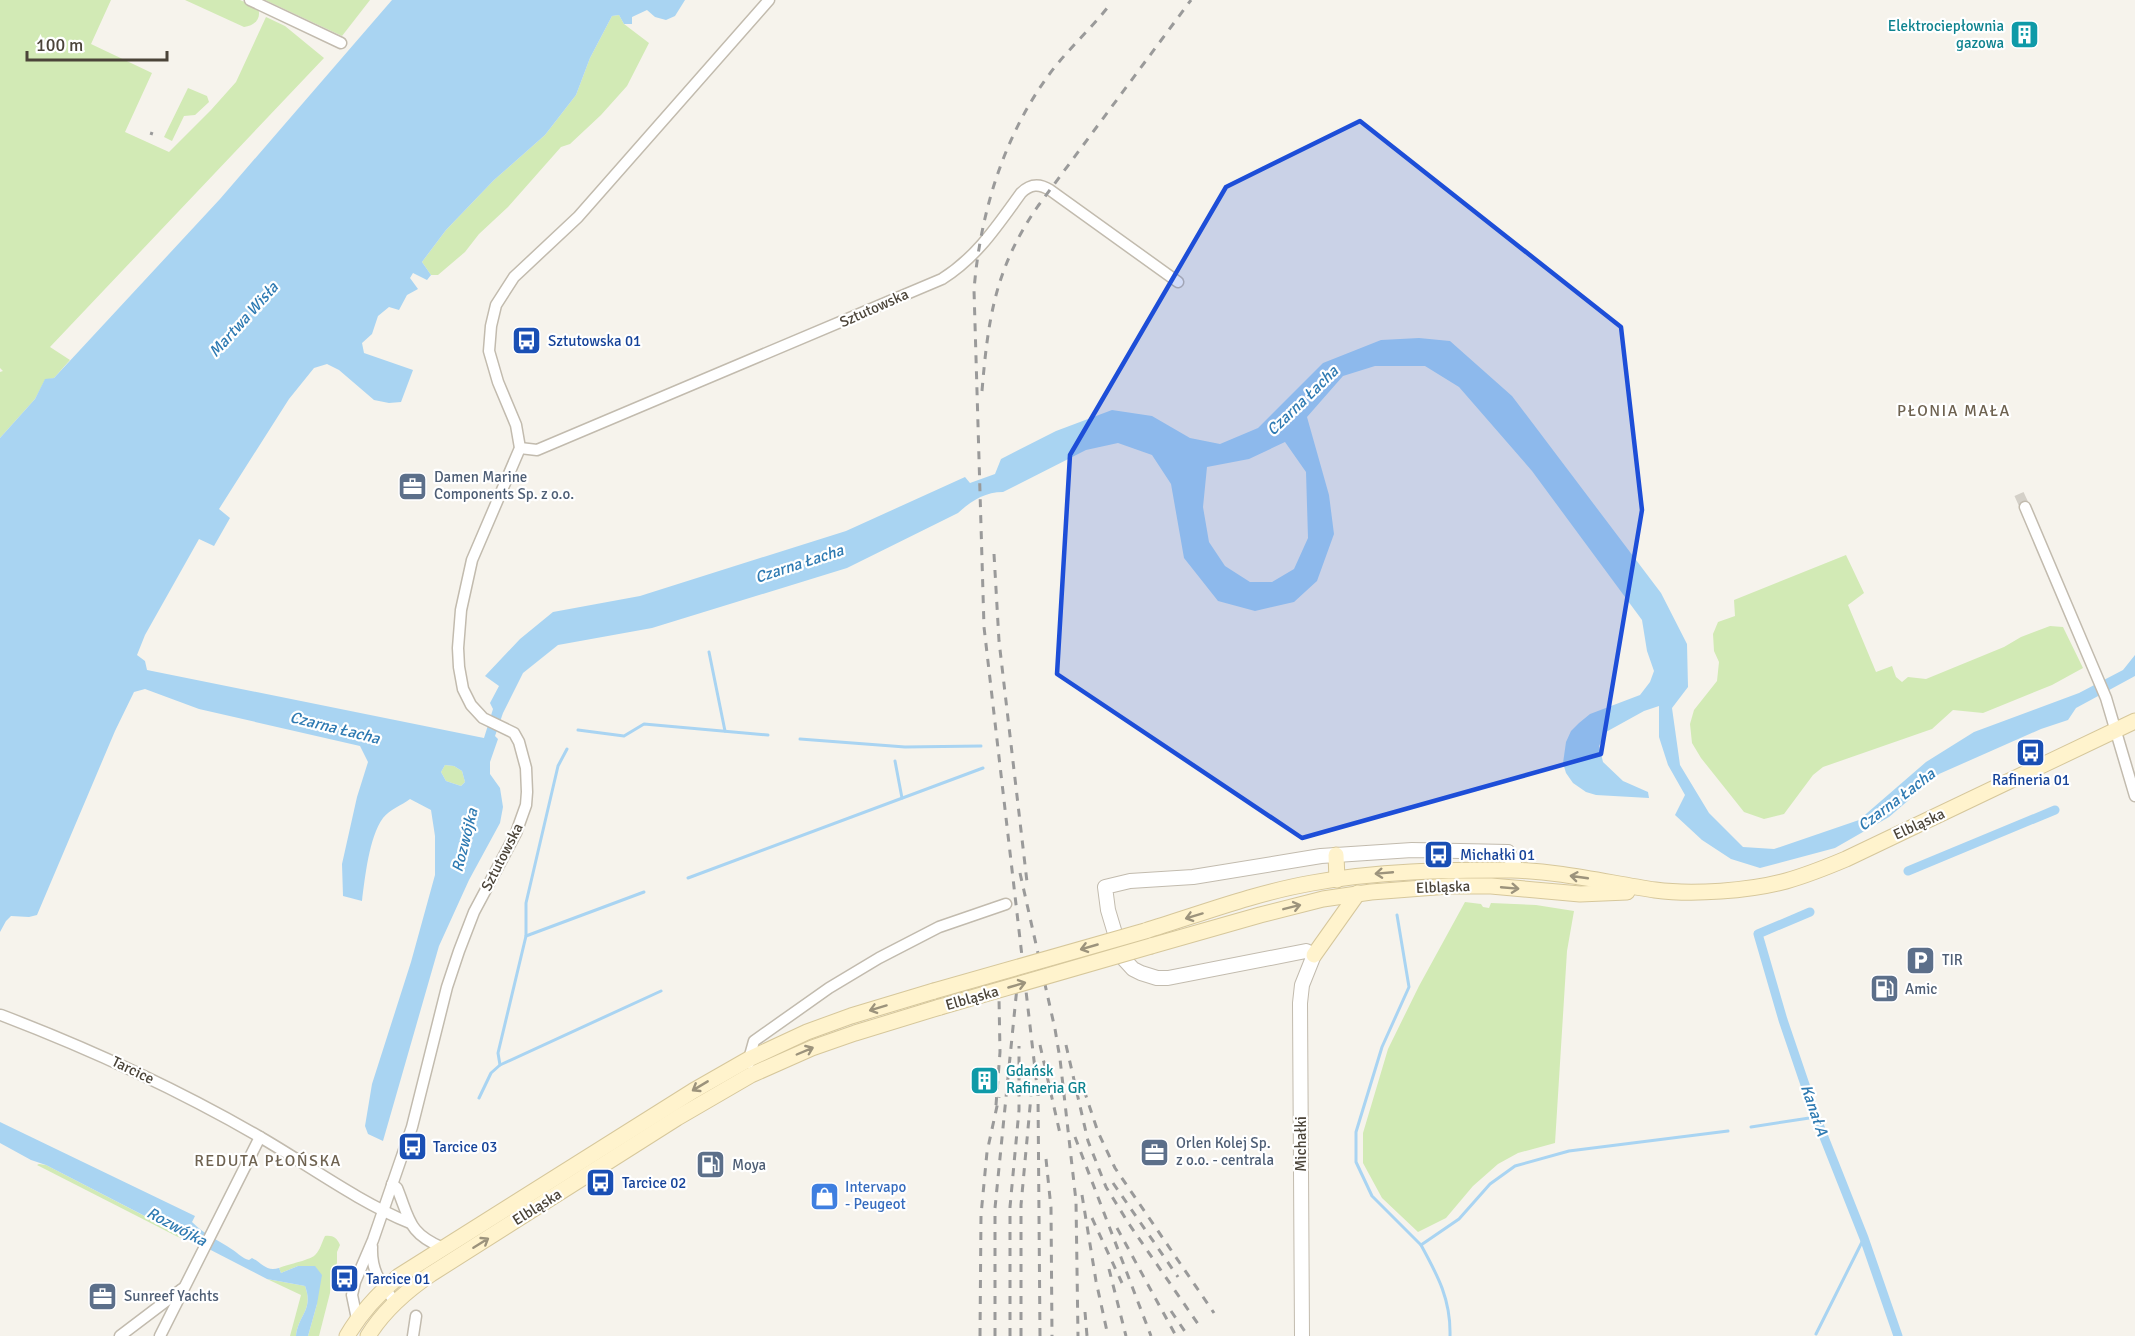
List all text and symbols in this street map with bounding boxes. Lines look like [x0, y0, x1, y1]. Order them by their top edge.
place label: Elektrociepłownia gazowa [1888, 17, 2004, 52]
building icon: Elektrociepłownia gazowa [2009, 19, 2041, 51]
scale bar [27, 24, 166, 62]
text: 100 m [36, 34, 83, 56]
water label: Martwa Wisła [205, 277, 283, 361]
street label: Sztutowska [837, 285, 911, 331]
bus stop icon: Sztutowska 01 [511, 325, 543, 357]
place label: Sztutowska 01 [548, 332, 641, 350]
water label: Czarna Łacha [1263, 361, 1343, 440]
district label: PŁONIA MAŁA [1897, 401, 2011, 421]
place label: Damen Marine Components Sp. z o.o. [434, 468, 574, 503]
office icon: Damen Marine Components Sp. z o.o. [397, 470, 429, 502]
water label: Czarna Łacha [753, 540, 847, 588]
water label: Czarna Łacha [288, 707, 383, 749]
bus stop icon: Rafineria 01 [2015, 737, 2047, 769]
water label: Czarna Łacha [1854, 764, 1940, 835]
place label: Rafineria 01 [1992, 771, 2070, 789]
street label: Elbląska [1890, 804, 1948, 844]
water label: Rozwójka [447, 805, 483, 874]
street label: Sztutowska [477, 820, 527, 894]
bus stop icon: Michałki 01 [1423, 839, 1455, 871]
place label: Michałki 01 [1460, 846, 1535, 864]
one-way arrow [1375, 868, 1394, 879]
one-way arrow [1569, 872, 1589, 883]
street label: Elbląska [1415, 877, 1471, 897]
one-way arrow [1499, 883, 1519, 894]
one-way arrow [1282, 901, 1301, 913]
one-way arrow [1185, 911, 1204, 922]
one-way arrow [1080, 942, 1099, 953]
parking icon: TIR [1905, 944, 1937, 976]
place label: TIR [1942, 951, 1963, 969]
fuel station icon: Amic [1868, 973, 1900, 1005]
one-way arrow [1007, 979, 1026, 990]
place label: Amic [1905, 980, 1937, 998]
street label: Elbląska [943, 982, 1001, 1014]
one-way arrow [869, 1003, 888, 1014]
one-way arrow [795, 1045, 814, 1056]
street label: Tarcice [109, 1052, 157, 1088]
place label: Gdańsk Rafineria GR [1006, 1062, 1086, 1097]
building icon: Gdańsk Rafineria GR [969, 1064, 1001, 1096]
one-way arrow [692, 1081, 709, 1093]
water label: Kanał A [1796, 1082, 1832, 1139]
street label: Michałki [1292, 1116, 1310, 1172]
bus stop icon: Tarcice 03 [396, 1131, 428, 1163]
place label: Orlen Kolej Sp. z o.o. - centrala [1176, 1134, 1274, 1169]
office icon: Orlen Kolej Sp. z o.o. - centrala [1139, 1136, 1171, 1168]
place label: Tarcice 03 [433, 1138, 497, 1156]
fuel station icon: Moya [695, 1149, 727, 1181]
district label: REDUTA PŁOŃSKA [194, 1151, 342, 1171]
place label: Moya [732, 1156, 766, 1174]
bus stop icon: Tarcice 02 [585, 1167, 617, 1199]
place label: Tarcice 02 [622, 1174, 686, 1192]
place label: Intervapo - Peugeot [845, 1178, 907, 1213]
shop icon: Intervapo - Peugeot [808, 1180, 840, 1212]
street label: Elbląska [509, 1185, 565, 1229]
water label: Rozwójka [143, 1203, 211, 1251]
one-way arrow [472, 1236, 489, 1248]
bus stop icon: Tarcice 01 [329, 1263, 361, 1295]
place label: Tarcice 01 [366, 1270, 430, 1288]
office icon: Sunreef Yachts [87, 1280, 119, 1312]
place label: Sunreef Yachts [124, 1287, 219, 1305]

